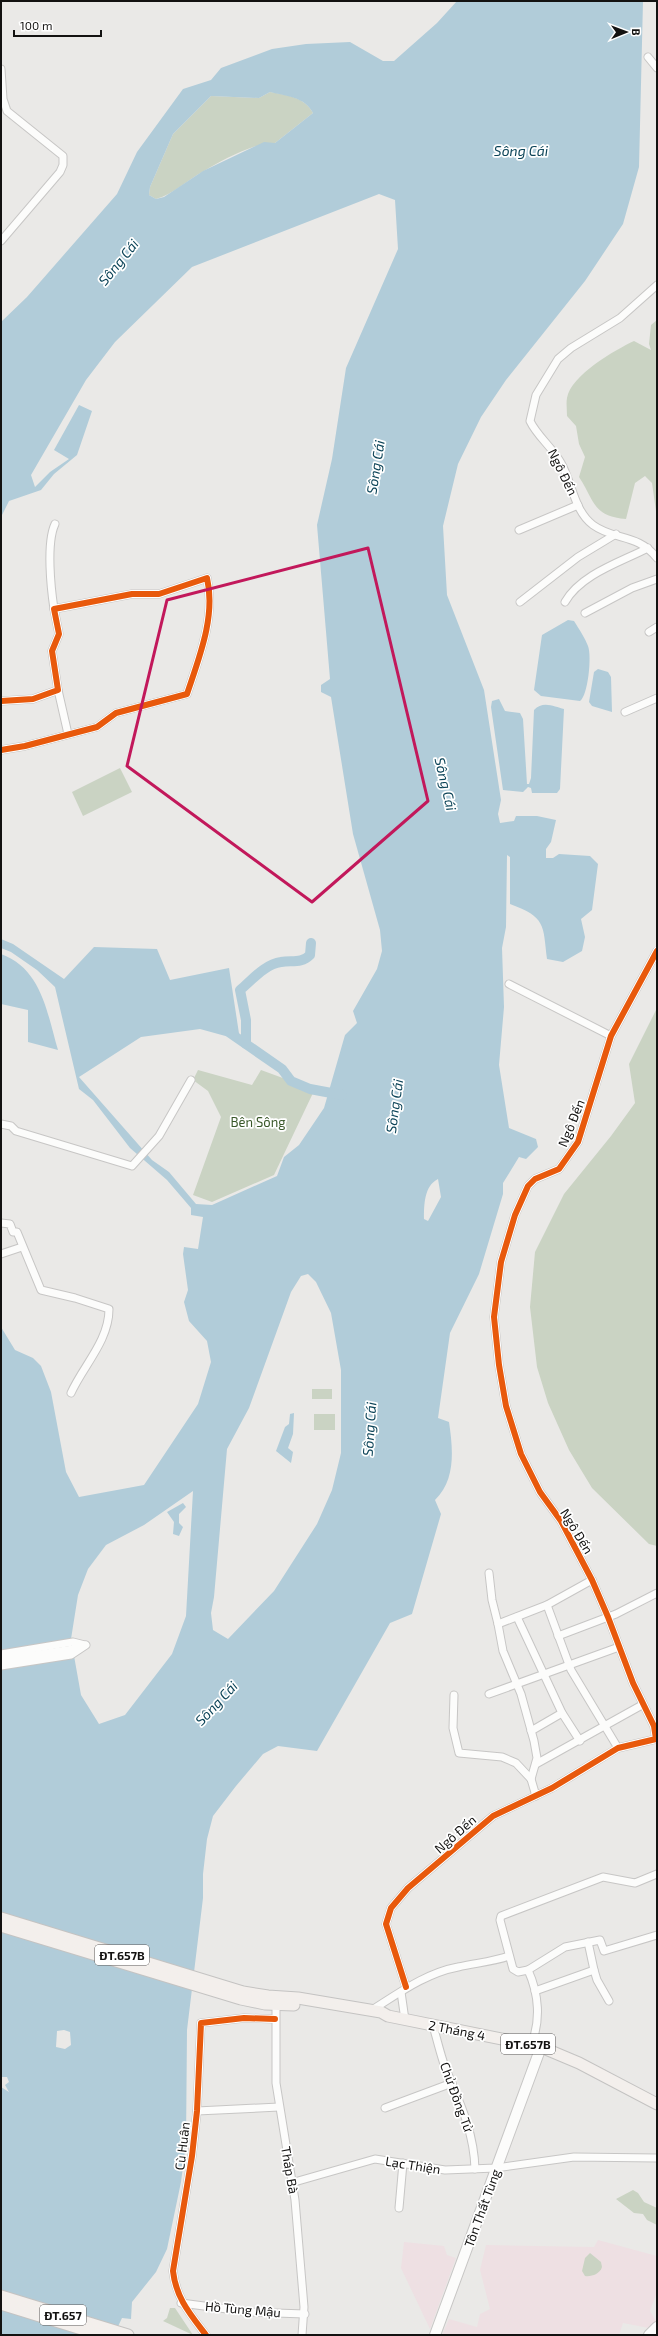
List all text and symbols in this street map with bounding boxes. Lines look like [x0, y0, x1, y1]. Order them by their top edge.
scale bar [14, 12, 101, 38]
north arrow [606, 12, 646, 52]
text: 100 m [20, 18, 52, 32]
text: B [630, 28, 643, 35]
water label: Sông Cái [494, 142, 549, 159]
water label: Sông Cái [94, 235, 142, 288]
water label: Sông Cái [362, 438, 388, 495]
street label: Ngô Đến [545, 446, 581, 498]
water label: Sông Cái [432, 756, 461, 813]
water label: Sông Cái [382, 1077, 406, 1134]
street label: Ngô Đến [554, 1097, 588, 1149]
park label: Bên Sông [231, 1114, 285, 1130]
water label: Sông Cái [359, 1401, 379, 1457]
street label: Ngô Đến [557, 1505, 597, 1557]
water label: Sông Cái [191, 1677, 241, 1729]
street label: Ngô Đến [431, 1812, 479, 1856]
road number: ĐT.657B [95, 1945, 149, 1965]
street label: 2 Tháng 4 [427, 2017, 487, 2043]
road number: ĐT.657B [501, 2034, 555, 2054]
street label: Chử Đồng Tử [437, 2060, 477, 2135]
street label: Cù Huân [171, 2121, 193, 2171]
street label: Tháp Bà [278, 2145, 302, 2195]
street label: Lạc Thiện [384, 2153, 442, 2177]
street label: Tôn Thất Tùng [460, 2167, 504, 2249]
street label: Hồ Tùng Mậu [204, 2298, 282, 2320]
road number: ĐT.657 [40, 2305, 86, 2325]

